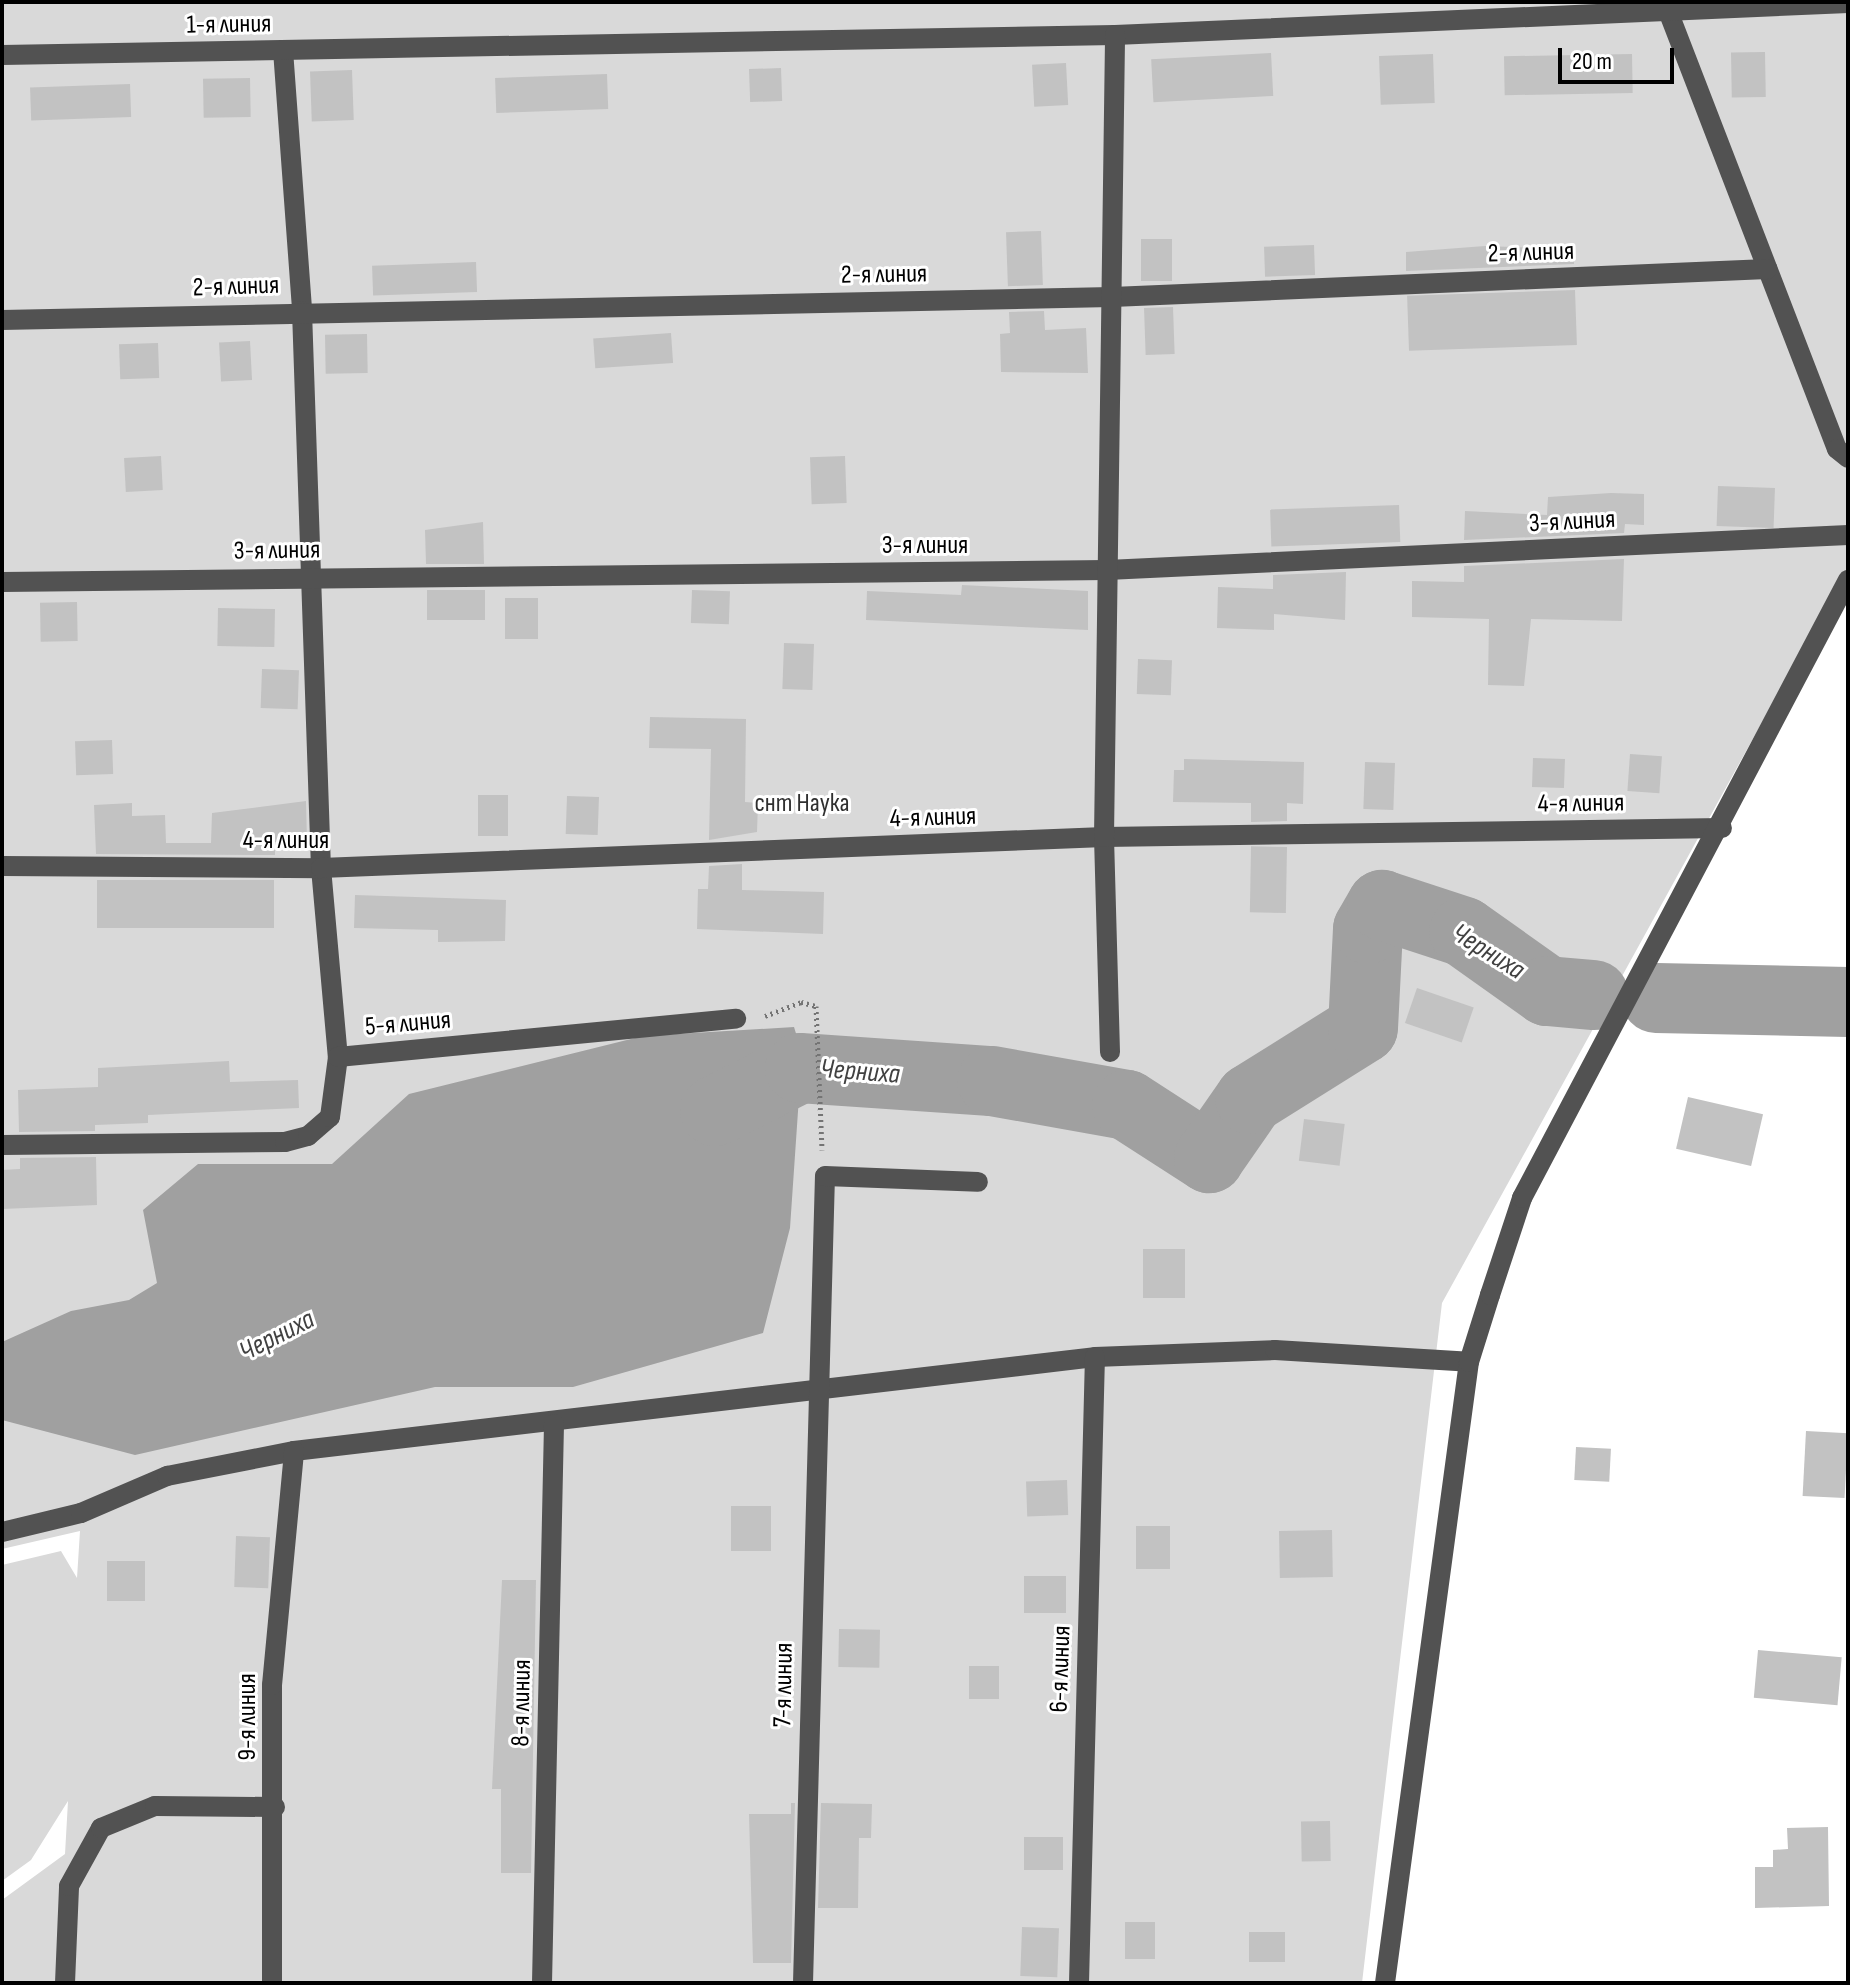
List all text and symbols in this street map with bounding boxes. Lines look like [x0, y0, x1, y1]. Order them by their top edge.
street label: 1-я линия [186, 9, 272, 41]
scale bar [1562, 32, 1678, 82]
text: 20 m [1572, 47, 1612, 76]
street label: 2-я линия [1487, 236, 1575, 270]
street label: 2-я линия [841, 259, 927, 291]
street label: 2-я линия [192, 270, 280, 304]
street label: 3-я линия [1528, 504, 1616, 540]
street label: 3-я линия [882, 530, 968, 562]
street label: 3-я линия [233, 535, 321, 567]
park label: снт Наука [755, 788, 849, 820]
street label: 4-я линия [1537, 788, 1625, 820]
street label: 4-я линия [889, 801, 977, 835]
street label: 4-я линия [243, 825, 329, 857]
water label: Черниха [1445, 917, 1531, 987]
street label: 5-я линия [364, 1005, 452, 1043]
water label: Черниха [819, 1052, 901, 1092]
water label: Черниха [234, 1303, 320, 1369]
street label: 6-я линия [1044, 1625, 1078, 1713]
street label: 7-я линия [768, 1642, 800, 1728]
street label: 8-я линия [506, 1659, 538, 1747]
street label: 9-я линия [232, 1673, 264, 1761]

